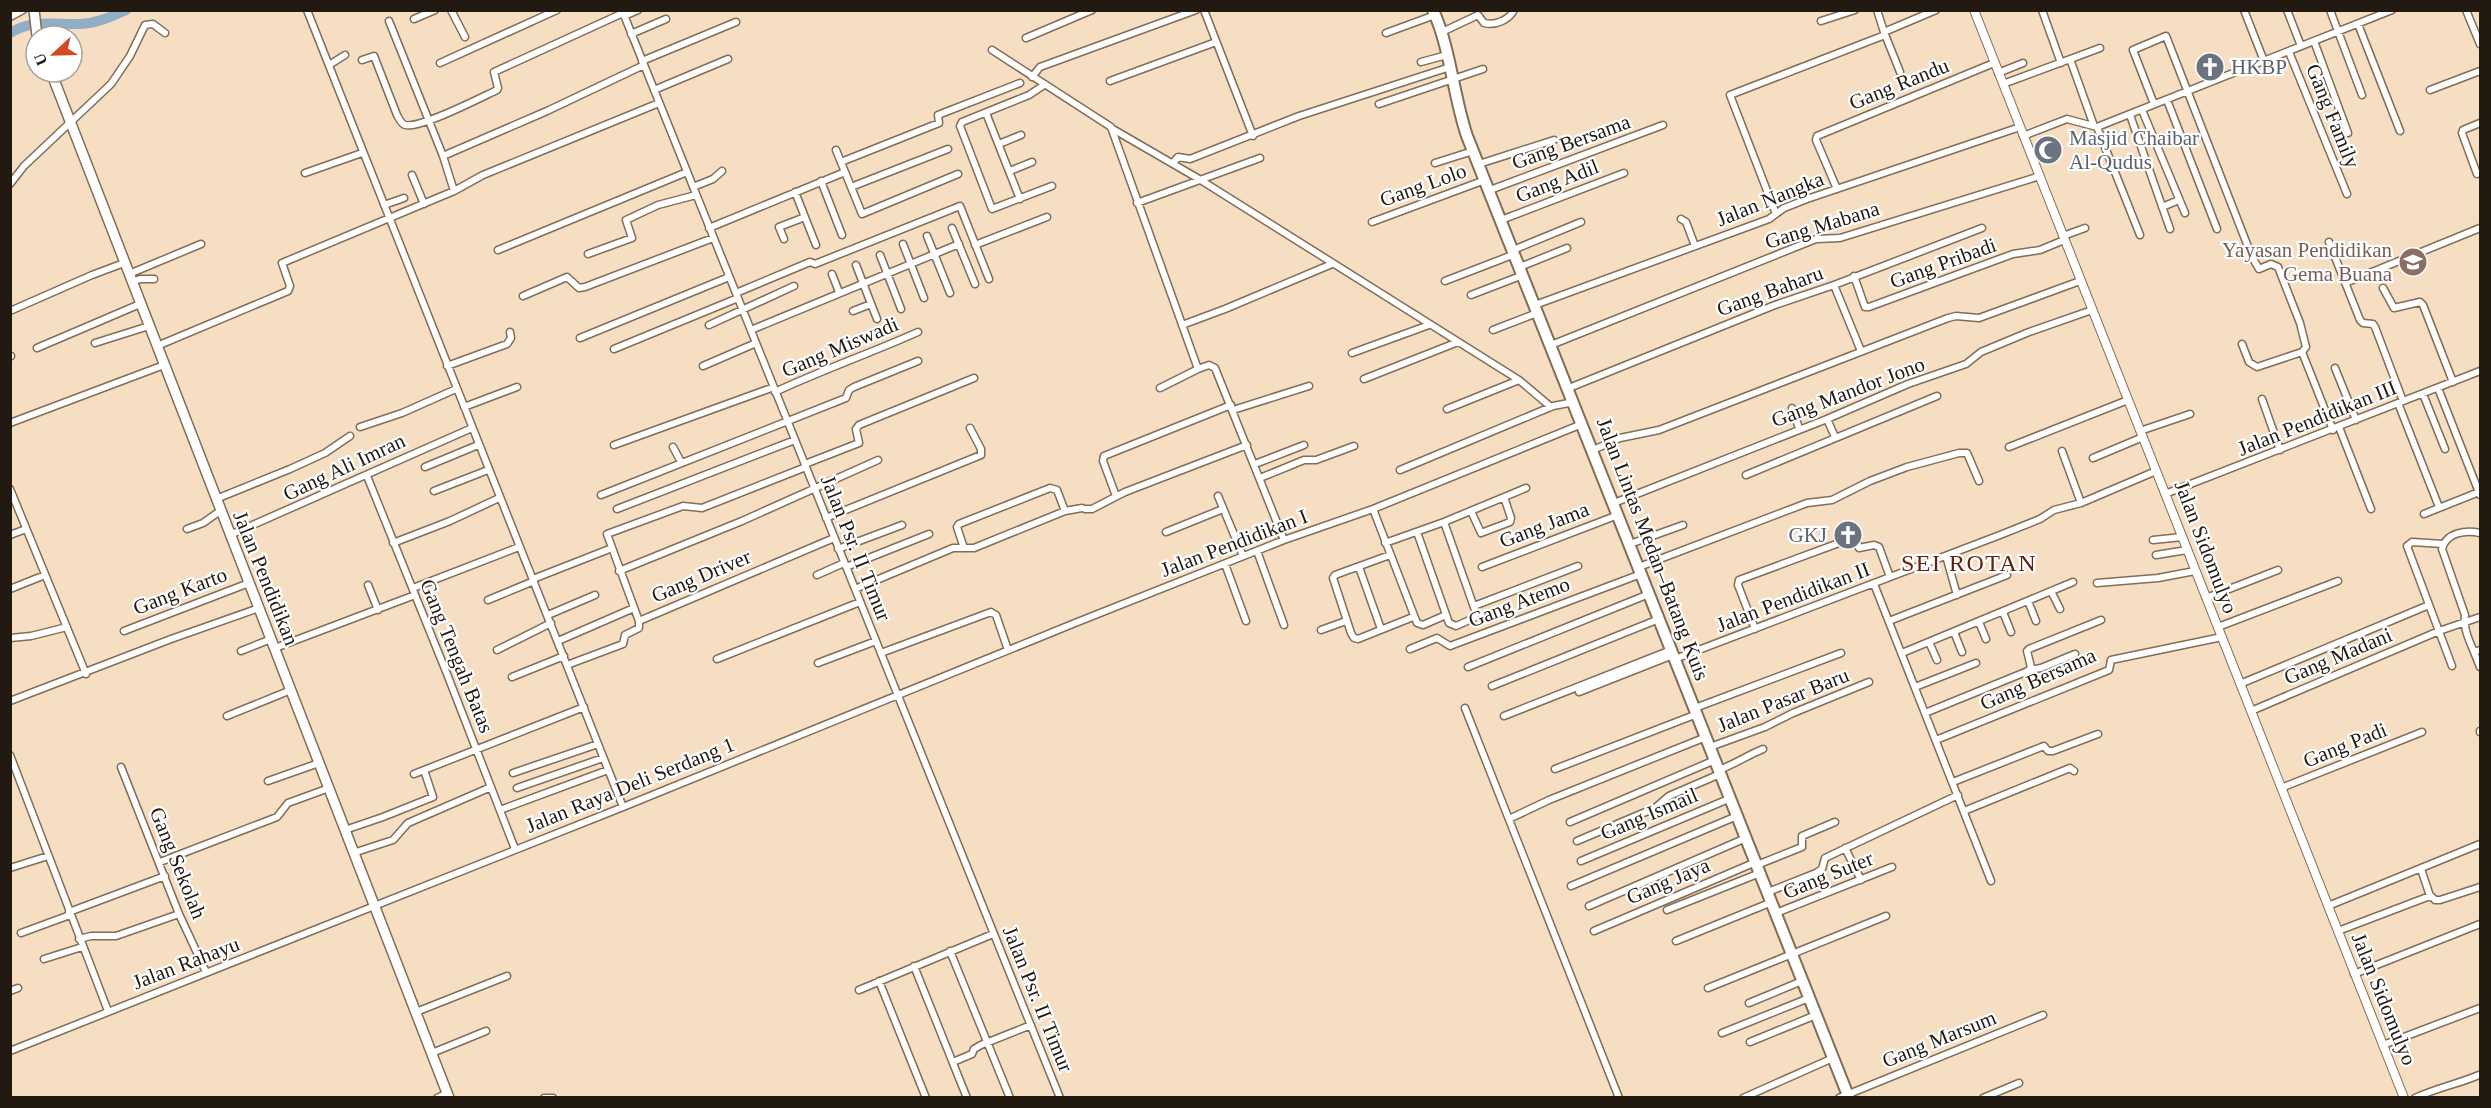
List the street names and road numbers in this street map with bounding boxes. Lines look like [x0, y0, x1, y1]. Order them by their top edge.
street label: Gang Randu [1846, 53, 1953, 115]
street label: Gang Family [2301, 60, 2365, 172]
street label: Gang Bersama [1509, 109, 1634, 175]
street label: Gang Adil [1512, 154, 1602, 208]
street label: Gang Lolo [1376, 158, 1470, 212]
street label: Jalan Nangka [1713, 166, 1828, 231]
street label: Gang Mabana [1762, 196, 1883, 254]
street label: Gang Pribadi [1887, 233, 2000, 293]
street label: Gang Baharu [1714, 261, 1827, 321]
street label: Gang Miswadi [778, 312, 902, 382]
street label: Gang Mandor Jono [1768, 352, 1928, 432]
street label: Jalan Pendidikan III [2234, 375, 2400, 461]
street label: Jalan Lintas Medan–Batang Kuis [1592, 414, 1714, 684]
street label: Gang Ali Imran [279, 428, 409, 506]
street label: Jalan Psr. II Timur [816, 472, 896, 624]
street label: Jalan Sidomulyo [2170, 477, 2242, 617]
street label: Gang Jama [1496, 497, 1593, 553]
street label: Jalan Pendidikan I [1157, 504, 1311, 582]
street label: Jalan Pendidikan [228, 507, 304, 649]
street label: Gang Driver [648, 544, 754, 608]
street label: Jalan Pendidikan II [1713, 557, 1873, 637]
street label: Gang Karto [130, 562, 230, 620]
street label: Gang Atemo [1465, 572, 1573, 632]
street label: Gang Tengah Batas [415, 576, 499, 736]
street label: Gang Madani [2280, 622, 2396, 689]
street label: Gang Bersama [1976, 643, 2100, 715]
street label: Jalan Pasar Baru [1714, 662, 1853, 737]
street label: Gang Padi [2300, 717, 2390, 773]
street label: Jalan Raya Deli Serdang 1 [522, 732, 738, 838]
street label: Gang Ismail [1597, 783, 1701, 845]
street label: Gang Sekolah [145, 804, 211, 923]
street label: Gang Suter [1779, 846, 1877, 904]
street label: Gang Jaya [1623, 852, 1714, 909]
street label: Jalan Psr. II Timur [998, 923, 1078, 1075]
street label: Jalan Sidomulyo [2347, 929, 2421, 1069]
street label: Jalan Rahayu [129, 931, 243, 994]
street label: Gang Marsum [1879, 1005, 1999, 1073]

